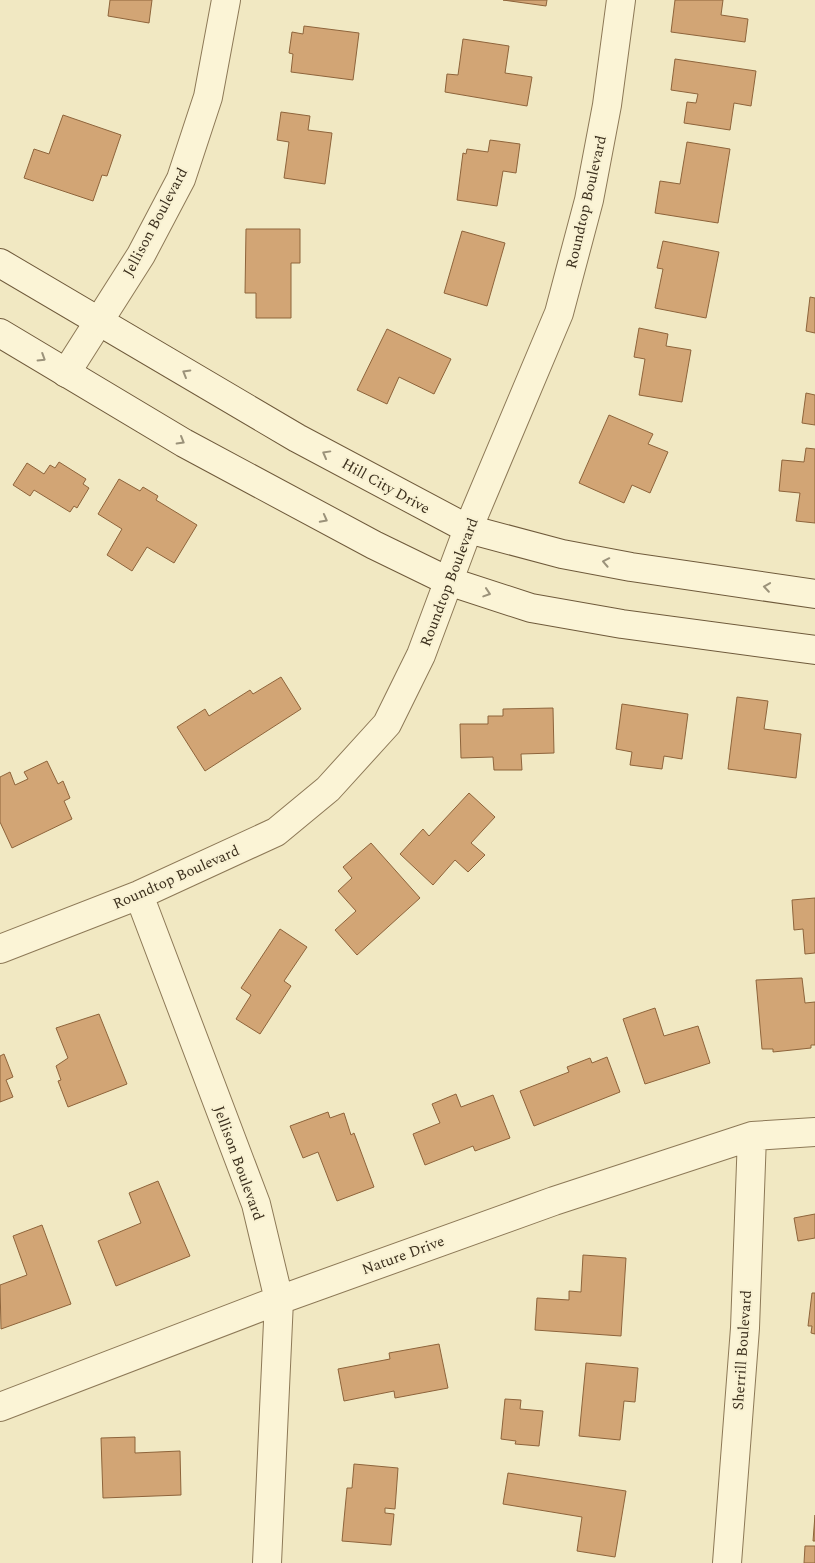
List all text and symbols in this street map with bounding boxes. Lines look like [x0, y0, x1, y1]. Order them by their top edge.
street label: Roundtop Boulevard [560, 133, 613, 271]
street label: Jellison Boulevard [117, 164, 194, 281]
one-way arrow [36, 352, 45, 362]
one-way arrow [182, 369, 191, 379]
one-way arrow [176, 435, 185, 445]
one-way arrow [323, 450, 332, 460]
street label: Hill City Drive [337, 453, 434, 520]
one-way arrow [319, 513, 328, 523]
street label: Roundtop Boulevard [414, 514, 485, 650]
one-way arrow [602, 558, 611, 568]
one-way arrow [762, 582, 770, 593]
one-way arrow [483, 588, 491, 598]
street label: Roundtop Boulevard [109, 839, 243, 916]
street label: Jellison Boulevard [207, 1103, 270, 1224]
street label: Nature Drive [359, 1230, 448, 1281]
street label: Sherrill Boulevard [727, 1289, 758, 1411]

